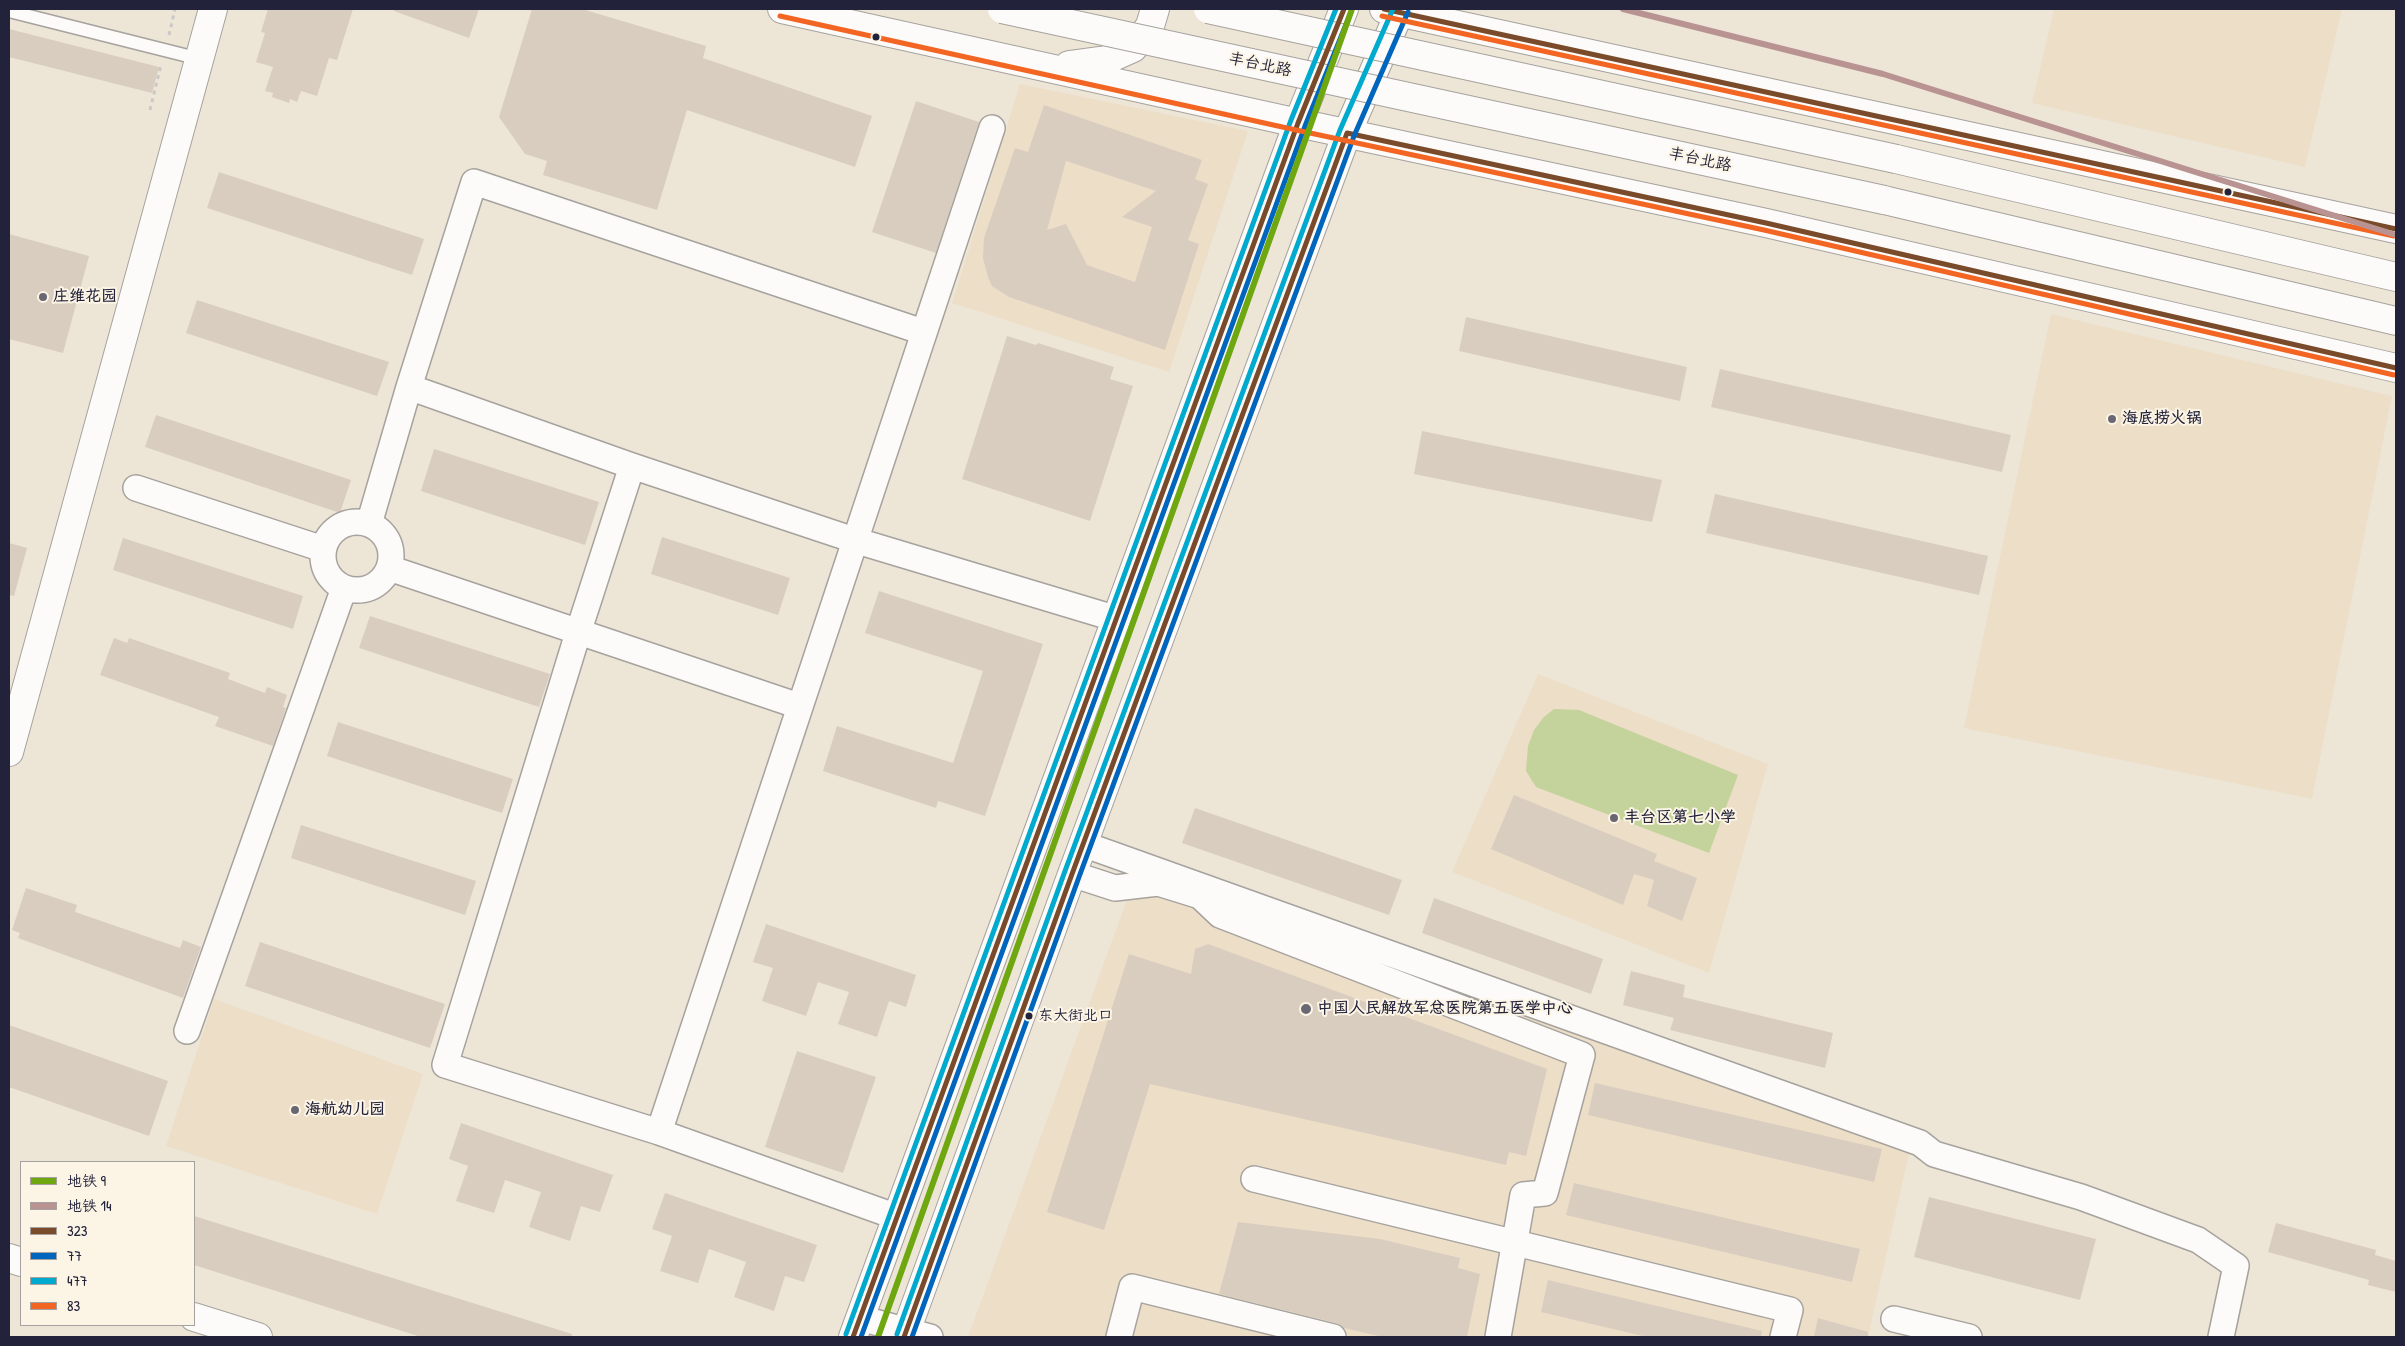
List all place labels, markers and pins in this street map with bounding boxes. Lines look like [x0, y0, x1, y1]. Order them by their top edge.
unlabelled marker [871, 32, 881, 42]
unlabelled marker [2223, 187, 2233, 197]
place label: 庄维花园 [53, 287, 117, 307]
marker: 庄维花园 [37, 291, 49, 303]
place label: 海底捞火锅 [2122, 409, 2202, 429]
marker: 海底捞火锅 [2106, 413, 2118, 425]
place label: 丰台区第七小学 [1624, 808, 1736, 828]
marker: 丰台区第七小学 [1608, 812, 1620, 824]
place label: 中国人民解放军总医院第五医学中心 [1317, 999, 1573, 1019]
marker: 中国人民解放军总医院第五医学中心 [1299, 1002, 1313, 1016]
place label: 东大街北口 [1038, 1007, 1113, 1025]
marker: 东大街北口 [1024, 1011, 1034, 1021]
place label: 海航幼儿园 [305, 1100, 385, 1120]
marker: 海航幼儿园 [289, 1104, 301, 1116]

